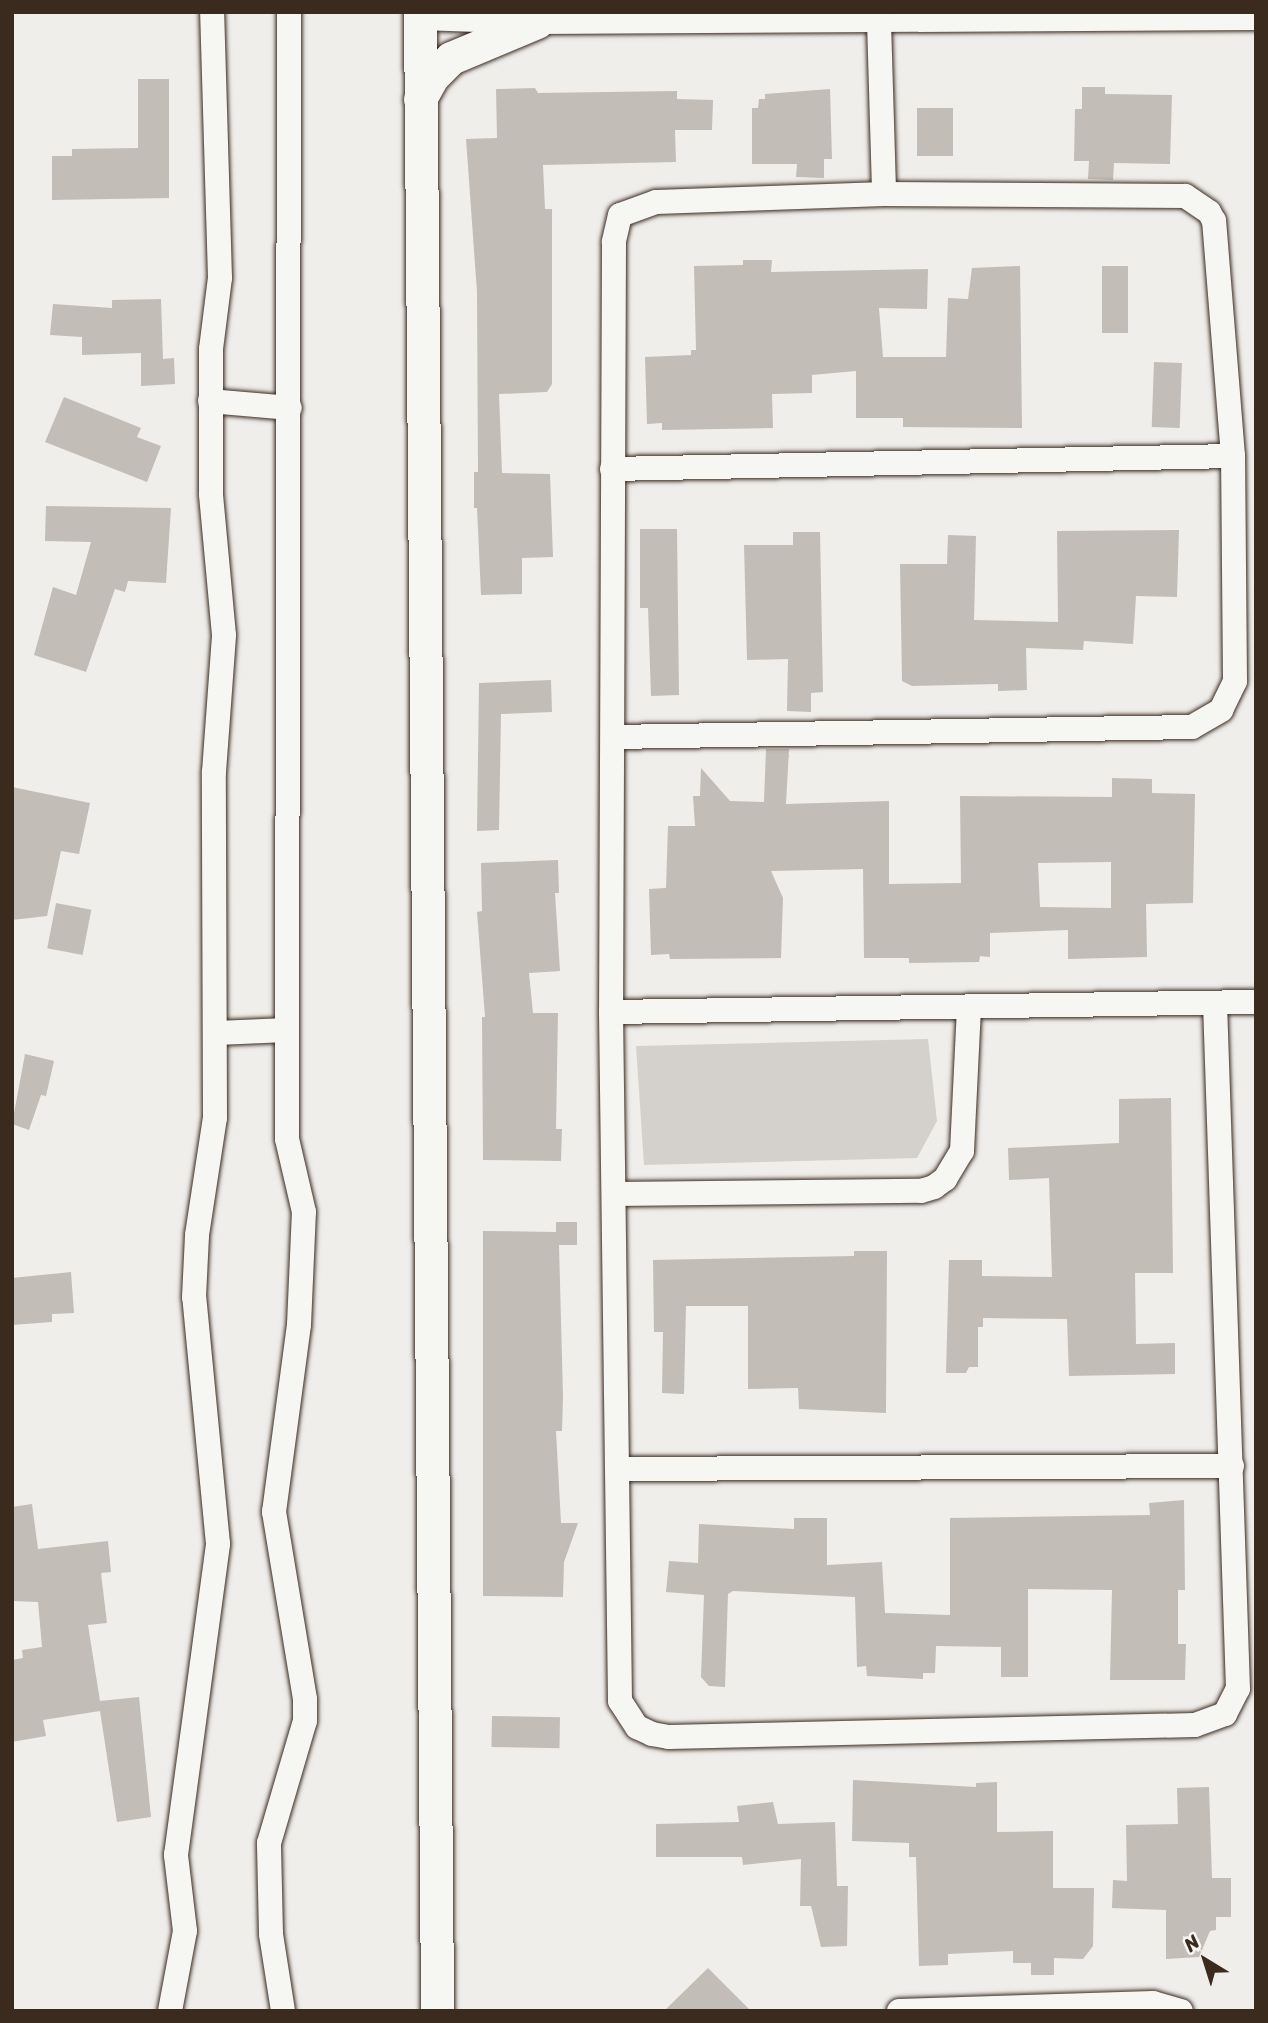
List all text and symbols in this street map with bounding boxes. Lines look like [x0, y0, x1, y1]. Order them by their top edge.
north arrow [1170, 1925, 1240, 1995]
text: N [1176, 1926, 1207, 1960]

